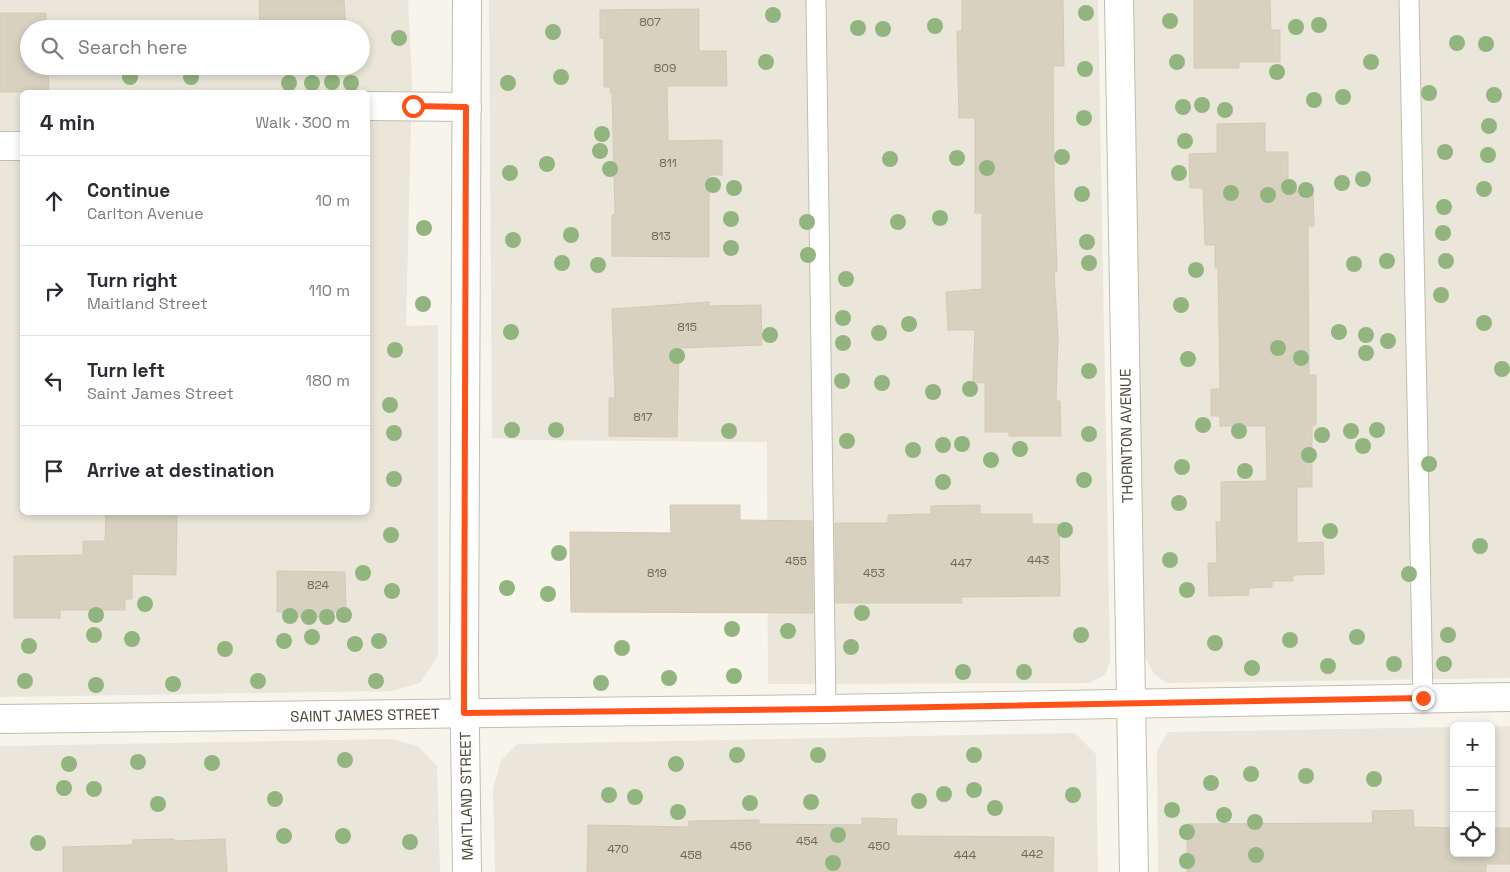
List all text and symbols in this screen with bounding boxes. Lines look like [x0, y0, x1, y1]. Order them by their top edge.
house number: 807 [639, 14, 661, 30]
search box [20, 20, 370, 75]
icon: search [38, 34, 66, 62]
text: Search here [78, 35, 188, 60]
house number: 809 [654, 60, 676, 76]
route start [402, 95, 425, 118]
text: 4 min [40, 109, 95, 136]
text: Walk · 300 m [255, 112, 350, 133]
house number: 811 [659, 155, 677, 171]
text: Continue [87, 178, 170, 203]
icon: ahead [40, 187, 68, 215]
text: 10 m [315, 190, 350, 211]
text: Carlton Avenue [87, 203, 204, 224]
house number: 813 [651, 228, 671, 244]
text: Turn right [87, 268, 177, 293]
icon: right [40, 277, 68, 305]
text: 110 m [308, 280, 350, 301]
text: Maitland Street [87, 293, 208, 314]
house number: 815 [677, 319, 697, 335]
text: Turn left [87, 358, 165, 383]
icon: left [40, 367, 68, 395]
street label: THORNTON AVENUE [1115, 368, 1137, 504]
text: 180 m [305, 370, 350, 391]
text: Saint James Street [87, 383, 234, 404]
house number: 817 [633, 409, 653, 425]
icon: arrive [40, 457, 68, 485]
text: Arrive at destination [87, 458, 275, 483]
house number: 443 [1027, 552, 1049, 568]
house number: 455 [785, 553, 807, 569]
house number: 447 [950, 555, 972, 571]
house number: 819 [647, 565, 667, 581]
house number: 453 [863, 565, 885, 581]
house number: 824 [307, 577, 329, 593]
route end [1412, 687, 1435, 710]
street label: SAINT JAMES STREET [290, 704, 440, 726]
map controls [1450, 722, 1495, 857]
button: + [1450, 722, 1495, 767]
street label: MAITLAND STREET [455, 731, 477, 861]
button: − [1450, 767, 1495, 812]
button: locate [1450, 812, 1495, 857]
house number: 454 [796, 833, 819, 849]
house number: 456 [730, 838, 752, 854]
house number: 450 [868, 838, 890, 854]
house number: 470 [607, 841, 629, 857]
house number: 442 [1021, 846, 1043, 862]
house number: 458 [680, 847, 702, 863]
house number: 444 [954, 847, 977, 863]

